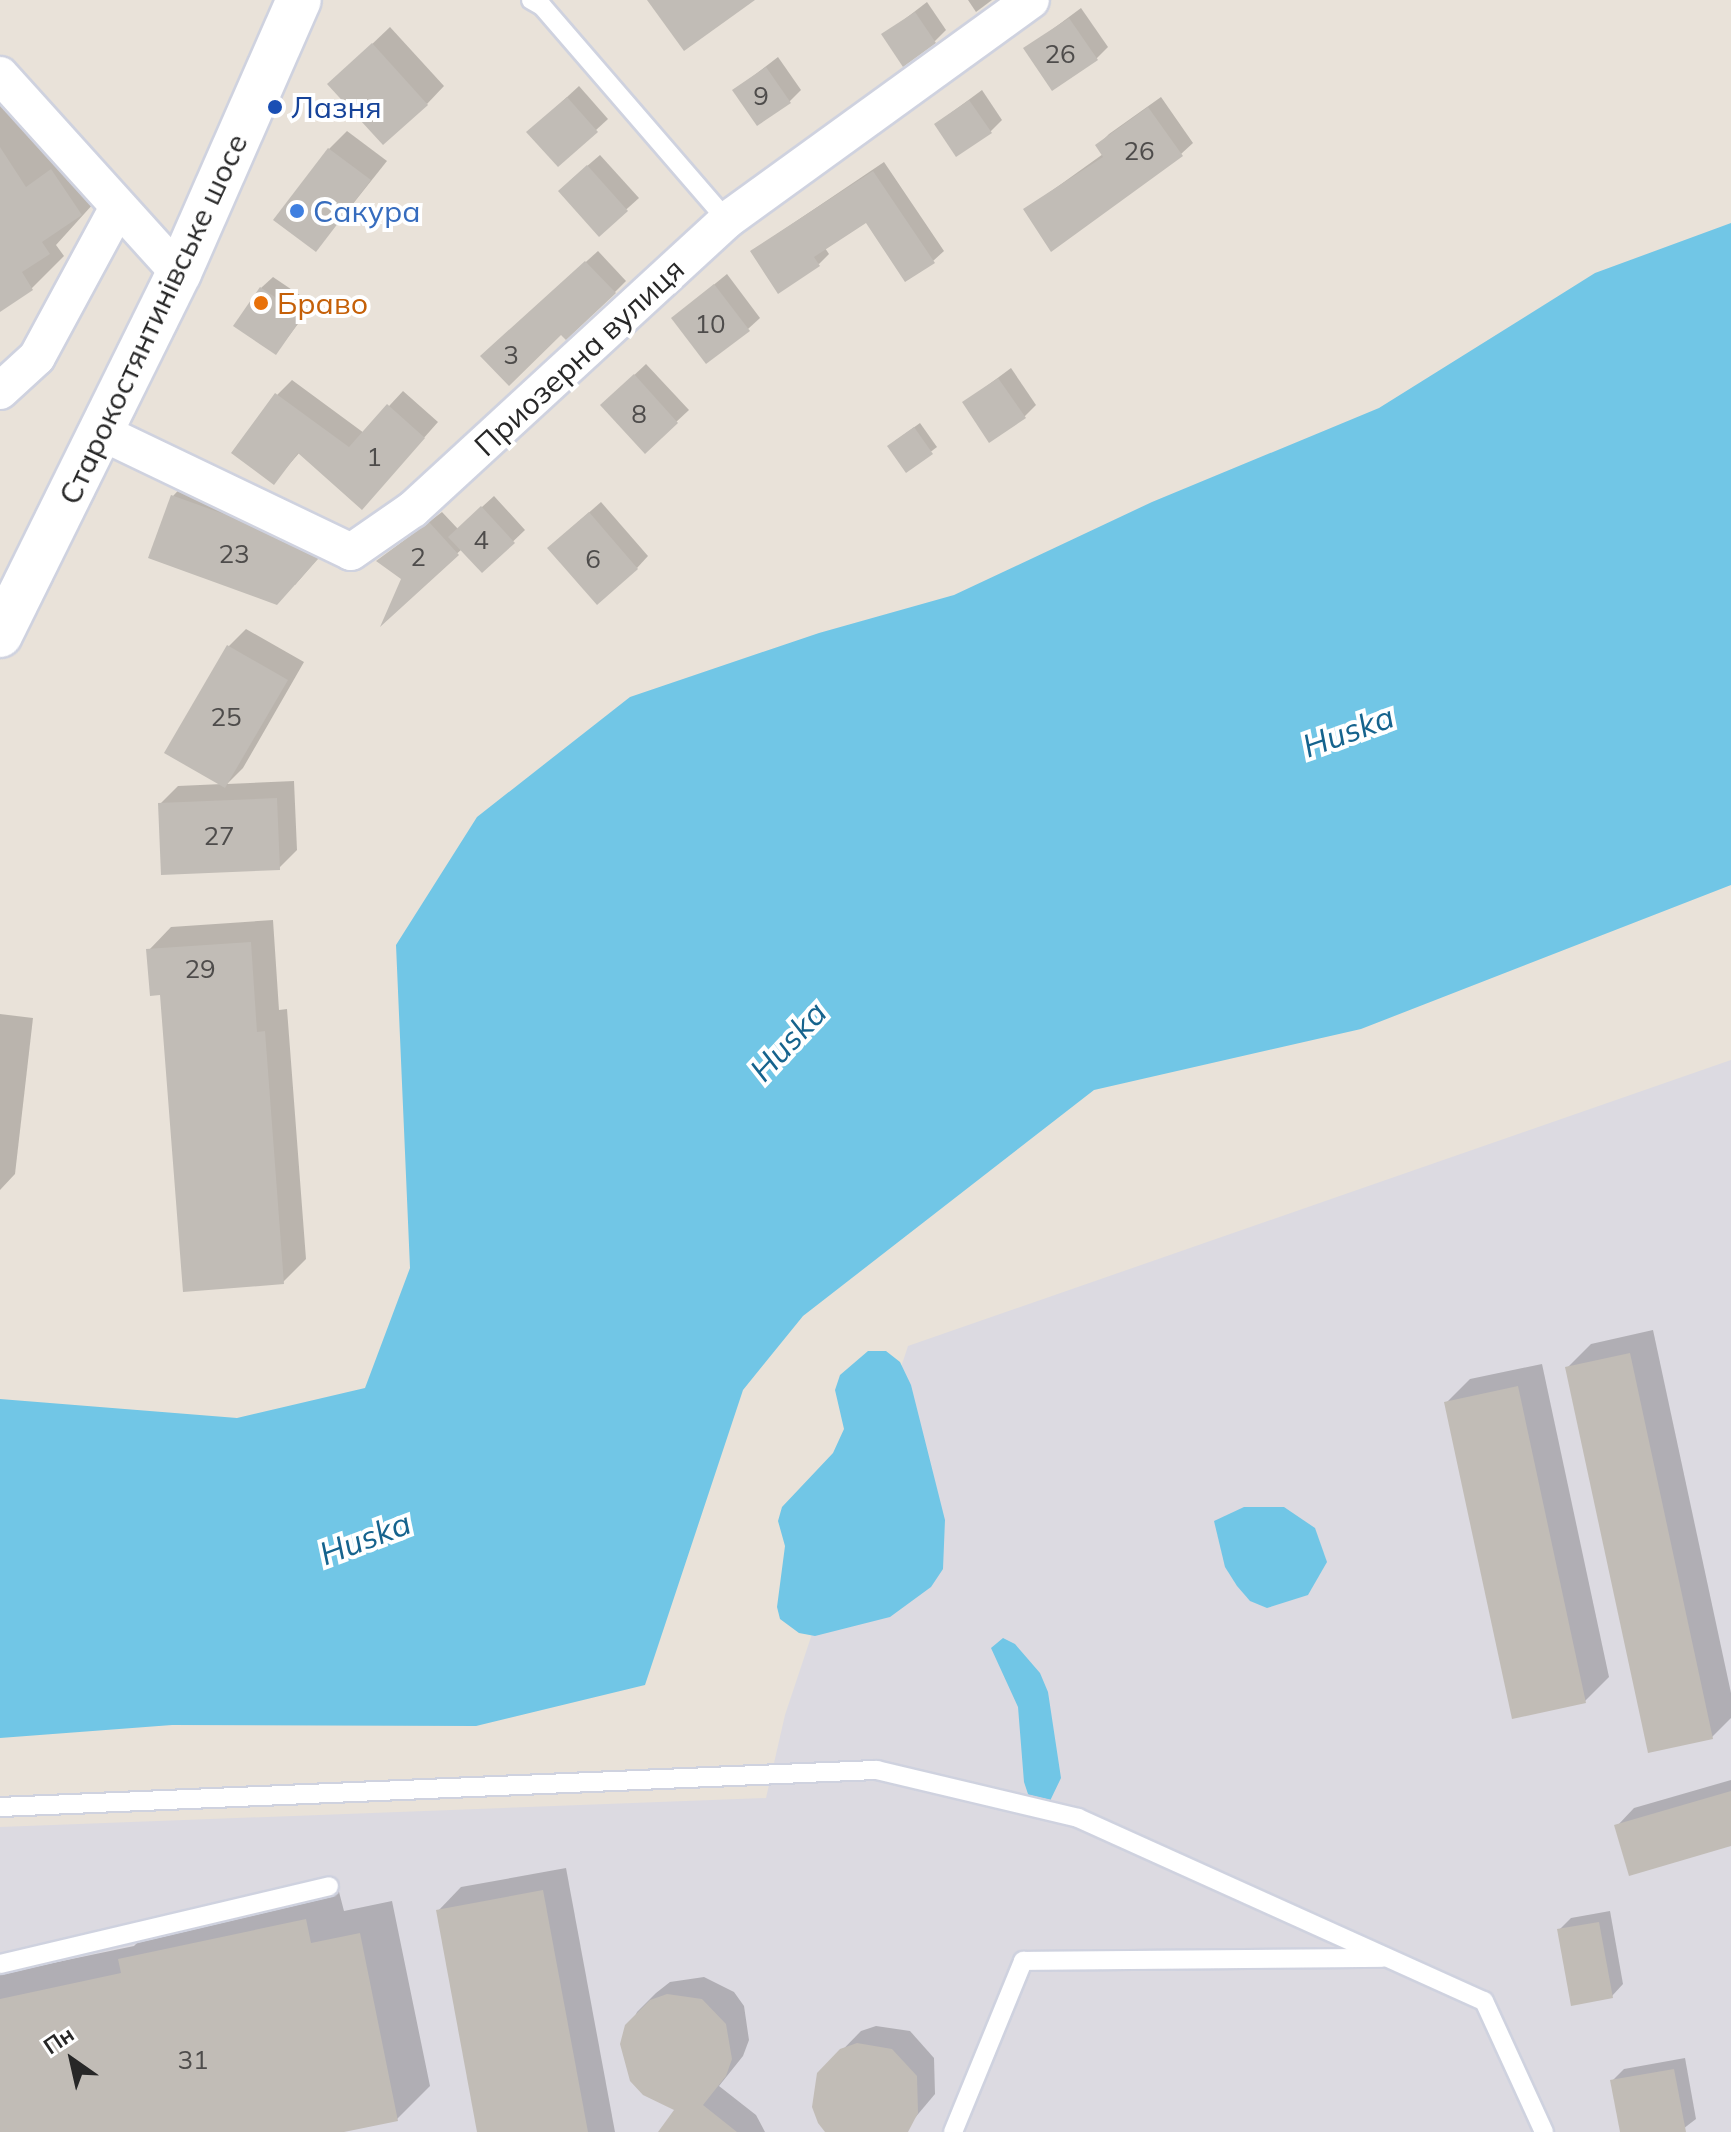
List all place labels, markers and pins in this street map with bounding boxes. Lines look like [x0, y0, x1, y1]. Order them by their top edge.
place label: Лазня [291, 89, 382, 125]
marker: Лазня [266, 98, 284, 116]
place label: Сакура [313, 193, 420, 229]
marker: Сакура [288, 202, 306, 220]
place label: Браво [277, 285, 368, 321]
marker: Браво [252, 294, 270, 312]

